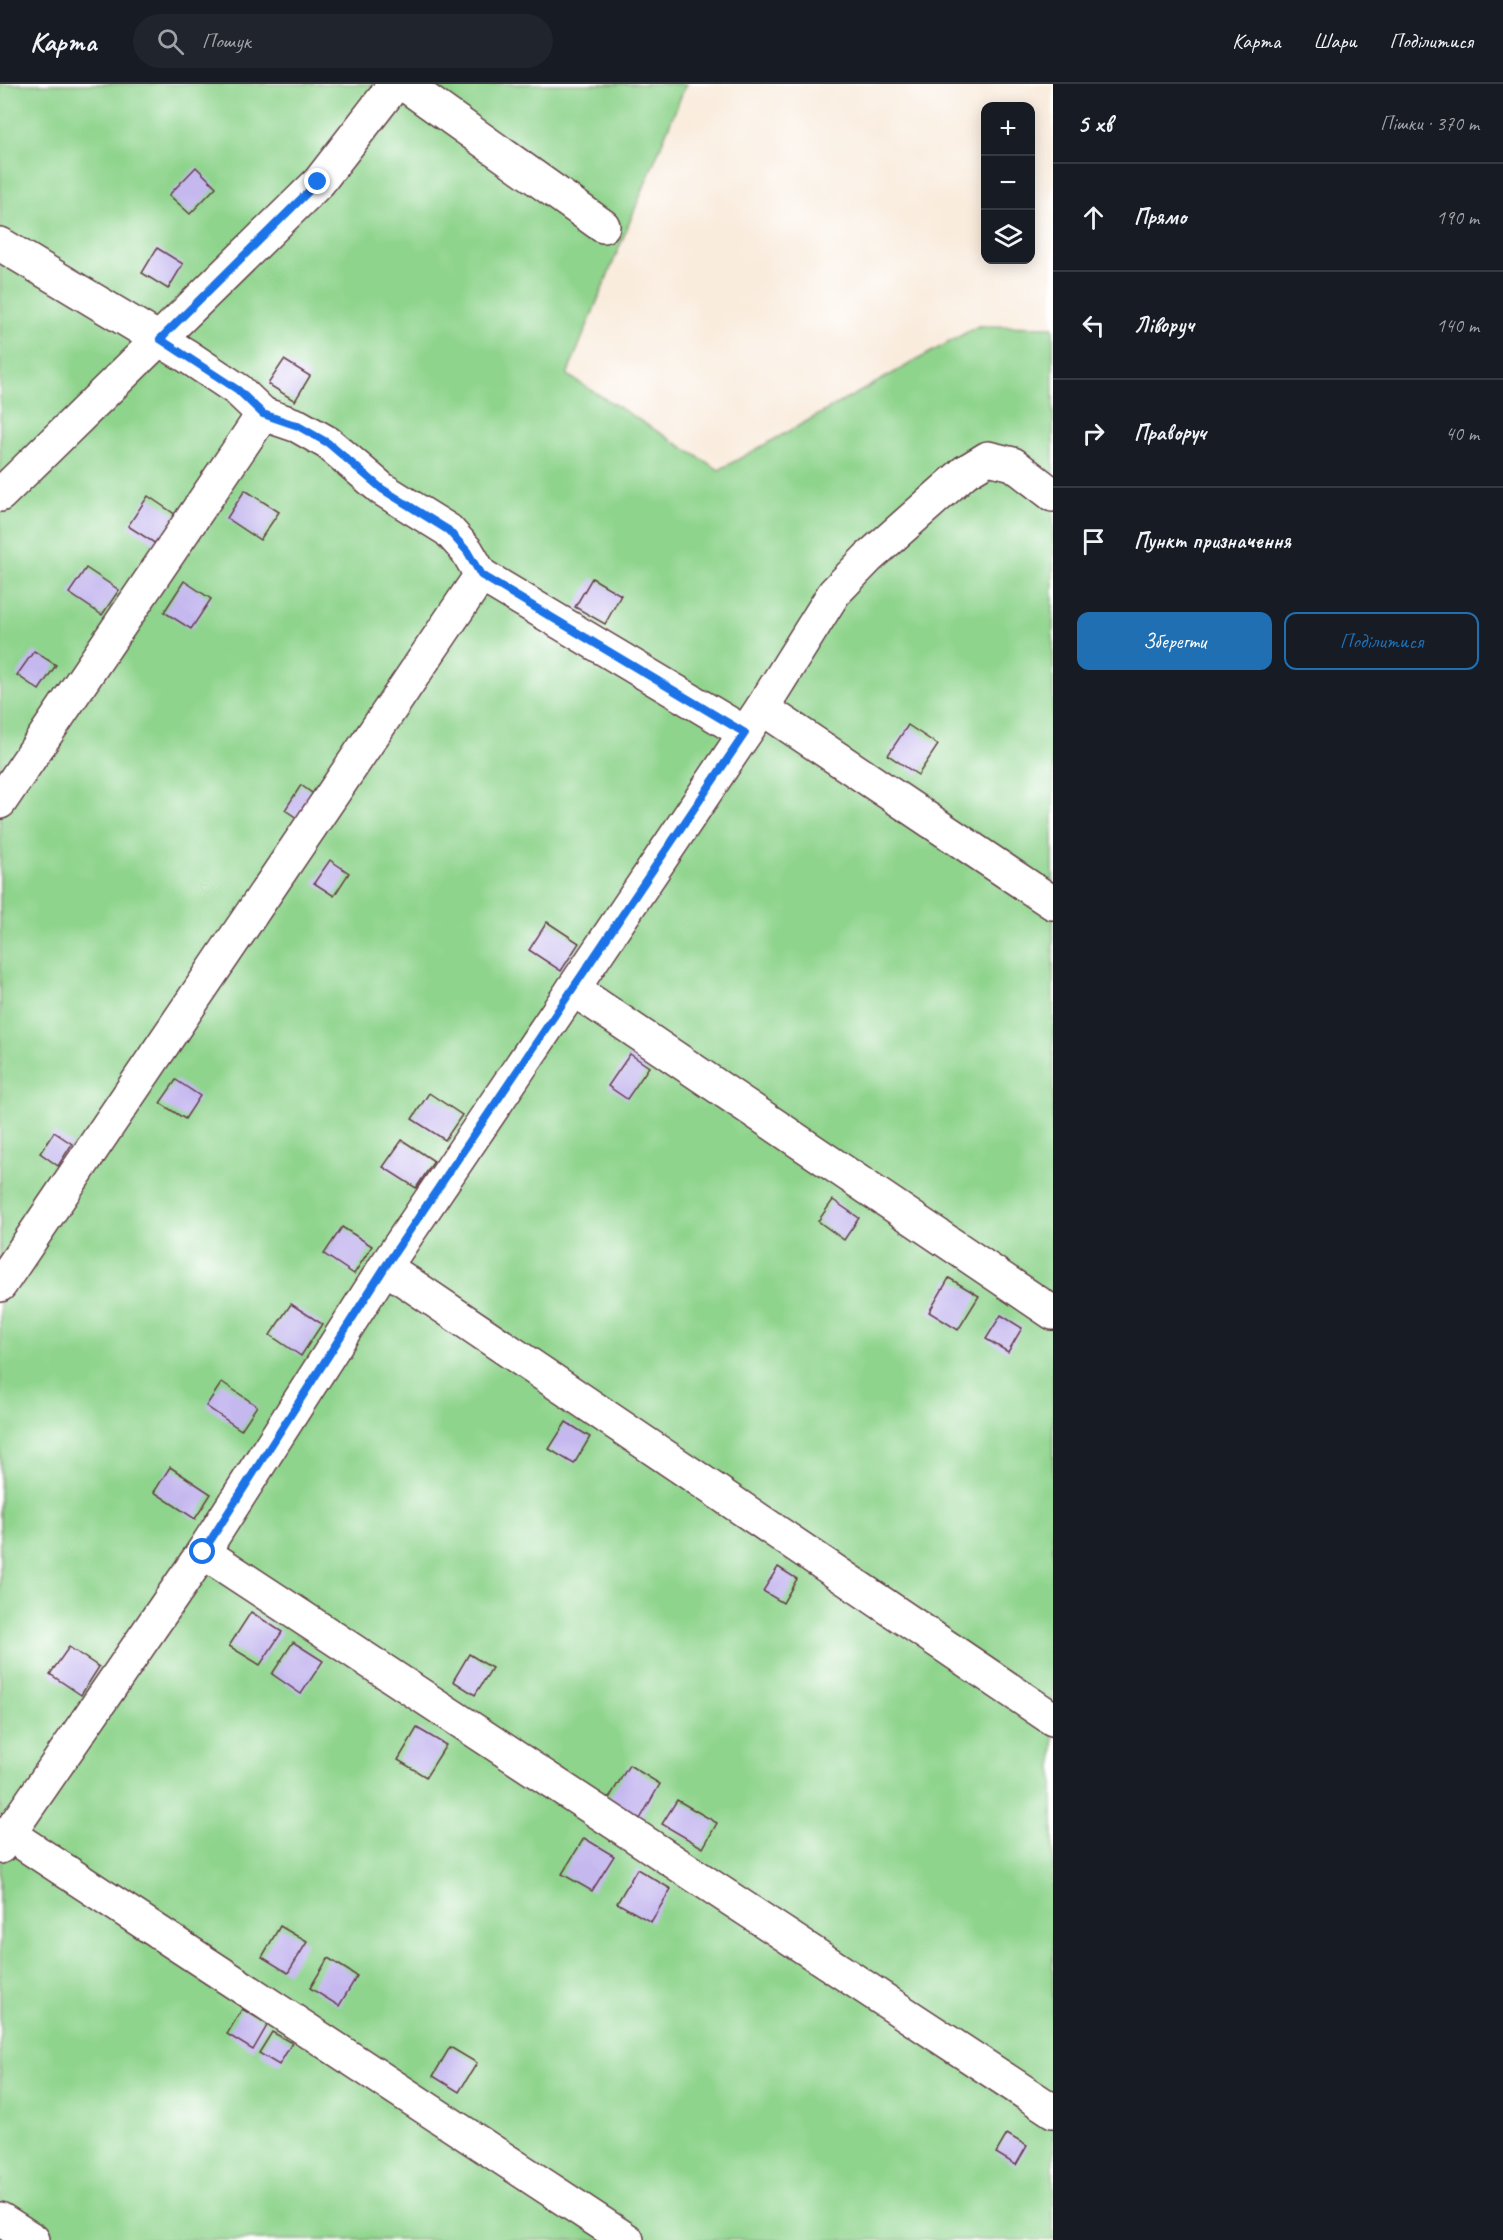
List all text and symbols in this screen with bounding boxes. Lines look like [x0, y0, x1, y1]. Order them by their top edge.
search box [133, 14, 553, 68]
text: Карта [30, 24, 97, 59]
icon: search [154, 25, 187, 58]
text: Пошук [202, 27, 251, 55]
text: Карта [1232, 28, 1280, 54]
text: Шари [1313, 28, 1357, 54]
text: Поділитися [1390, 28, 1473, 54]
map controls [981, 102, 1035, 264]
button: + [981, 102, 1035, 156]
text: 5 хв [1077, 107, 1112, 140]
text: Пішки · 370 m [1380, 111, 1479, 136]
button: − [981, 156, 1035, 210]
route end [304, 168, 330, 194]
icon: ahead [1077, 201, 1110, 234]
text: Прямо [1134, 203, 1186, 231]
text: 190 m [1436, 205, 1479, 230]
button: layers [981, 210, 1035, 264]
icon: left [1077, 309, 1110, 342]
text: Ліворуч [1134, 311, 1194, 339]
text: 140 m [1436, 313, 1479, 338]
icon: right [1077, 417, 1110, 450]
text: Праворуч [1134, 419, 1206, 447]
text: 40 m [1445, 421, 1479, 446]
icon: arrive [1077, 525, 1110, 558]
text: Пункт призначення [1134, 527, 1291, 555]
button: Зберегти [1077, 612, 1272, 670]
button: Поділитися [1284, 612, 1479, 670]
route start [189, 1538, 215, 1564]

